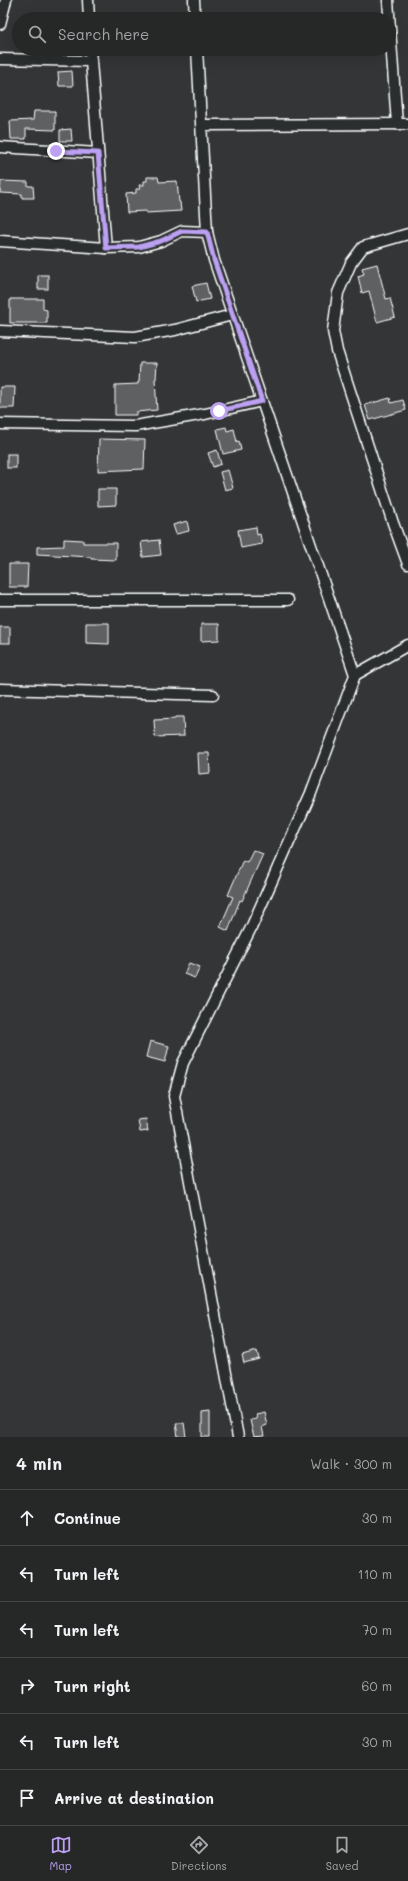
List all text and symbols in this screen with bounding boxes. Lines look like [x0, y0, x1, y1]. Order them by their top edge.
search box [12, 12, 396, 56]
icon: search [26, 23, 48, 45]
text: Search here [58, 24, 149, 44]
route end [47, 142, 65, 160]
route start [210, 402, 228, 420]
text: 4 min [16, 1452, 62, 1474]
text: Walk · 300 m [310, 1455, 392, 1472]
icon: ahead [16, 1507, 38, 1529]
text: Continue [54, 1508, 121, 1528]
text: 30 m [362, 1509, 392, 1526]
icon: left [16, 1563, 38, 1585]
text: Turn left [54, 1564, 119, 1584]
text: 110 m [358, 1565, 392, 1582]
icon: left [16, 1619, 38, 1641]
text: Turn left [54, 1620, 119, 1640]
text: 70 m [362, 1621, 392, 1638]
icon: right [16, 1675, 38, 1697]
text: Turn right [54, 1676, 131, 1696]
text: 60 m [362, 1677, 392, 1694]
icon: left [16, 1731, 38, 1753]
text: Turn left [54, 1732, 119, 1752]
text: 30 m [362, 1733, 392, 1750]
icon: arrive [16, 1787, 38, 1809]
text: Arrive at destination [54, 1788, 214, 1808]
tab: Map [50, 1834, 72, 1873]
tab: Directions [171, 1834, 227, 1873]
tab: Saved [326, 1834, 358, 1873]

